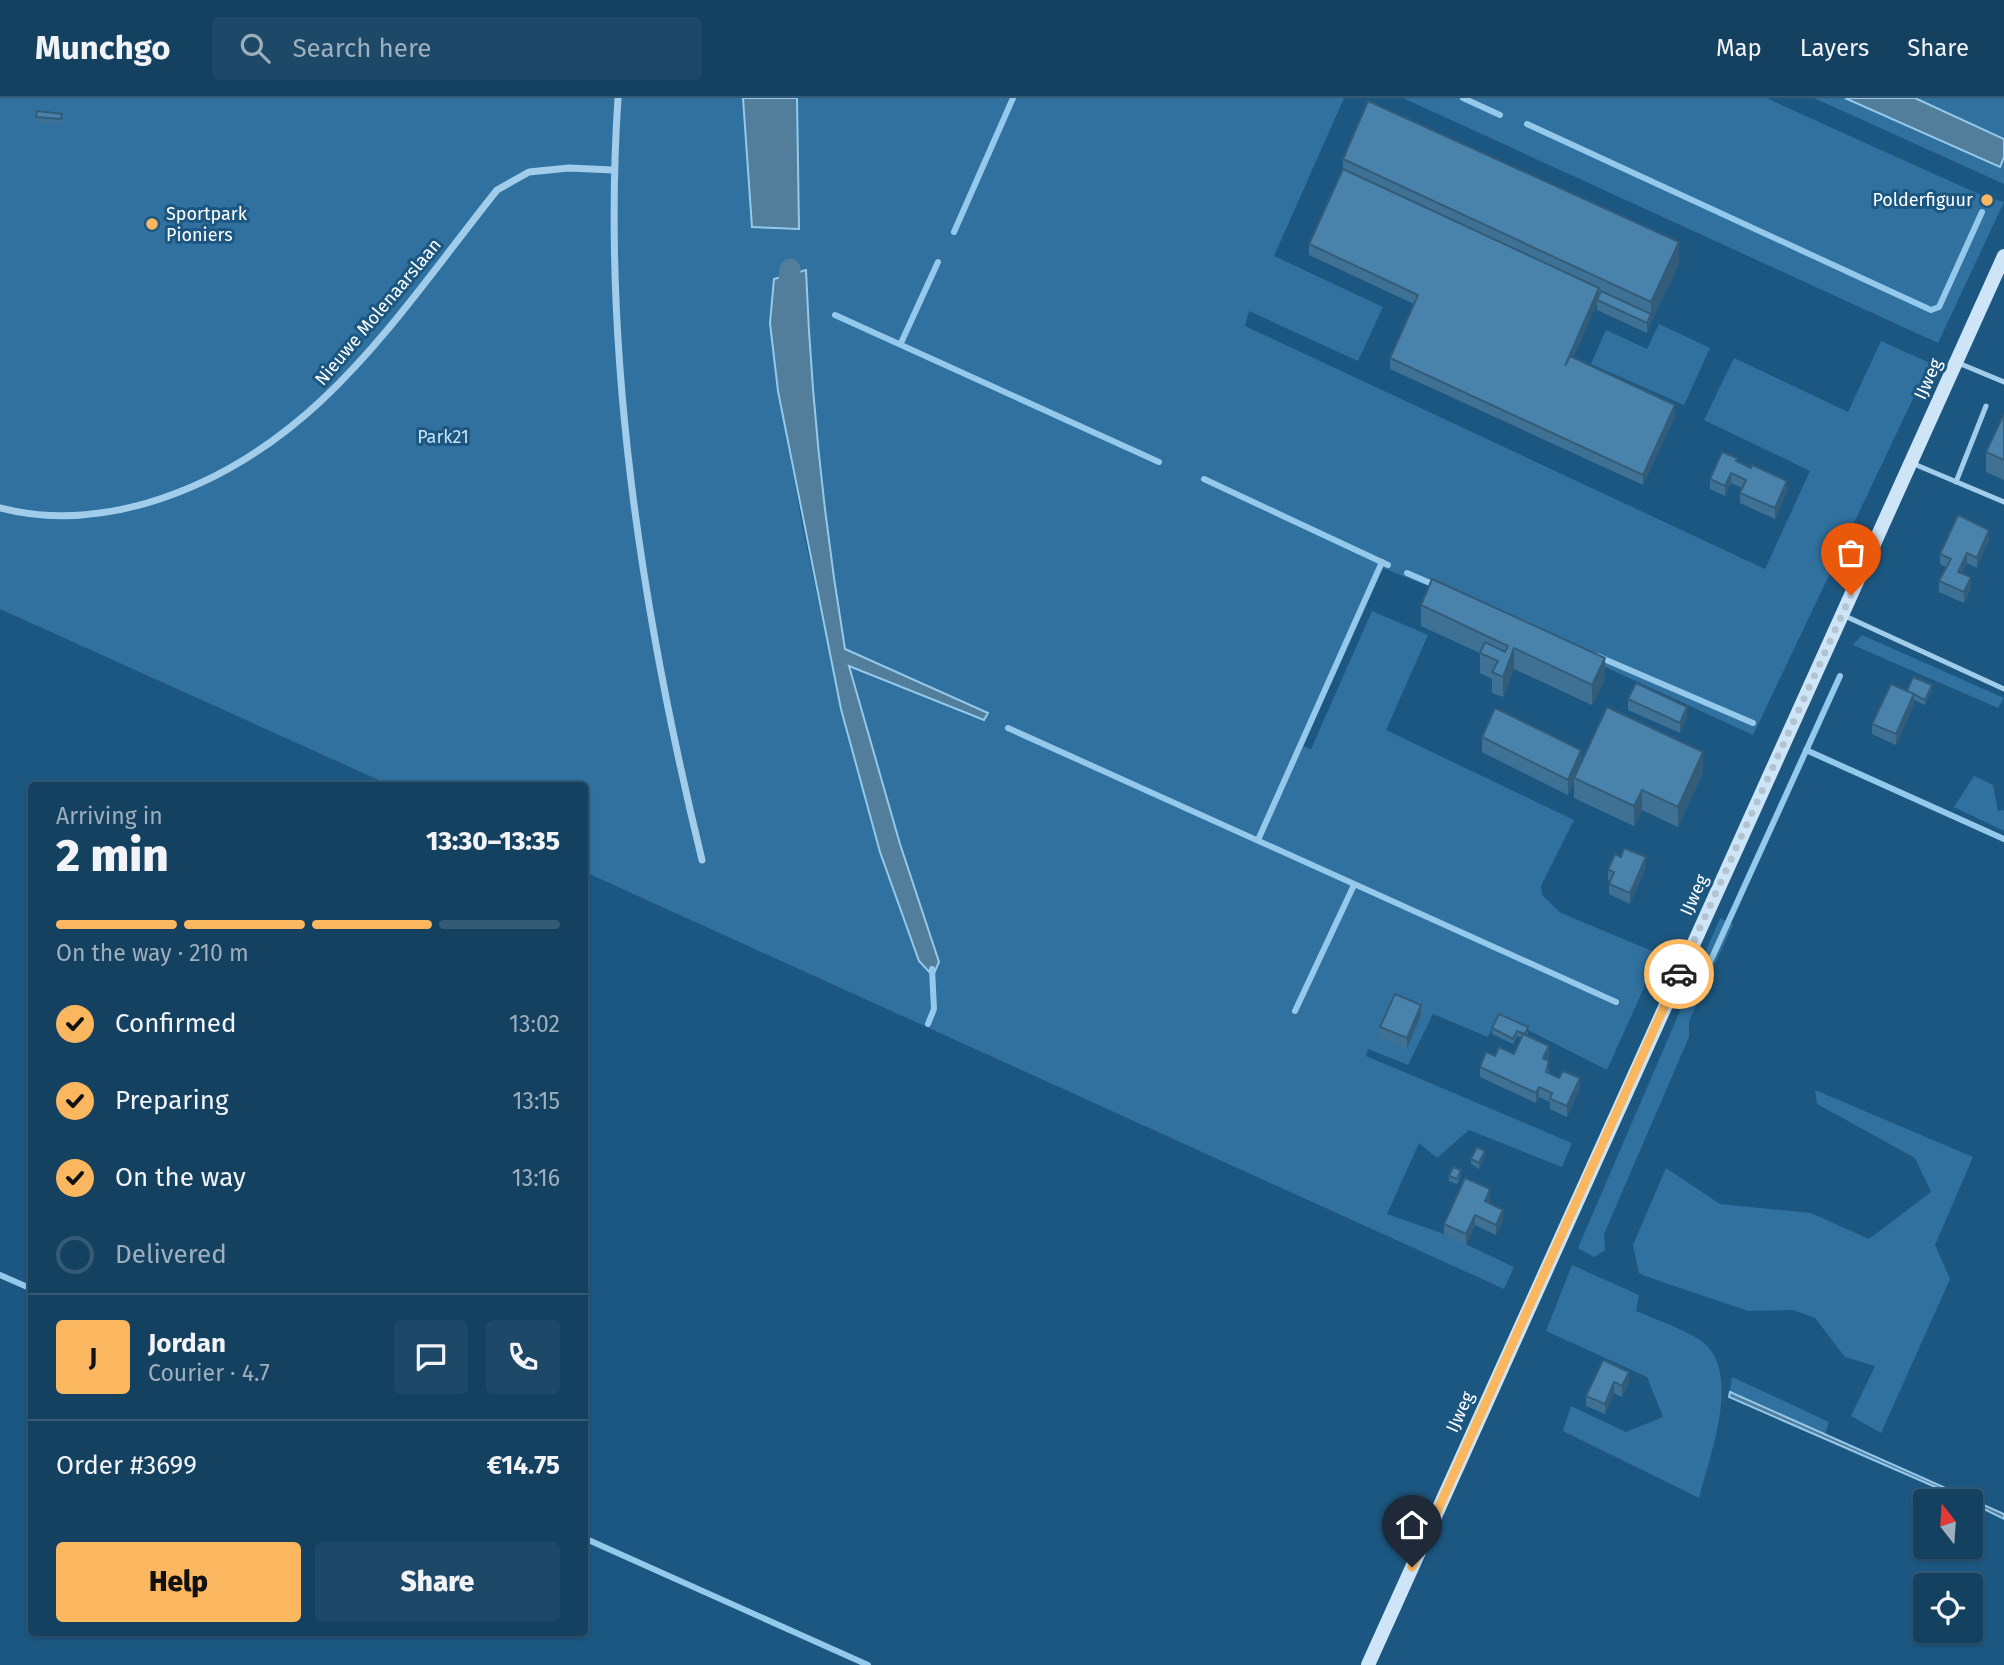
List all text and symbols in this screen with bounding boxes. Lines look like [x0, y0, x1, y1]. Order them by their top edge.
search box [212, 17, 702, 80]
text: Munchgo [35, 28, 170, 68]
icon: search [236, 29, 274, 67]
text: Search here [292, 33, 431, 64]
text: Map [1716, 34, 1762, 62]
text: Layers [1800, 34, 1869, 62]
text: Share [1907, 34, 1969, 62]
place label: Polderfiguur [1872, 189, 1973, 211]
marker: Polderfiguur [1979, 192, 1995, 208]
place label: Sportpark Pioniers [166, 203, 248, 246]
marker: Sportpark Pioniers [144, 216, 160, 232]
street label: Nieuwe Molenaarslaan [310, 234, 446, 390]
street label: IJweg [1909, 354, 1947, 403]
park label: Park21 [417, 426, 469, 448]
pin [1821, 523, 1881, 595]
icon: bag [1832, 534, 1870, 572]
text: Arriving in [56, 802, 163, 830]
text: 13:30–13:35 [426, 826, 560, 857]
text: 2 min [56, 828, 169, 883]
street label: IJweg [1675, 870, 1713, 919]
text: On the way · 210 m [56, 939, 249, 967]
courier [1644, 939, 1714, 1009]
icon: car [1660, 955, 1698, 993]
icon: check [56, 1005, 94, 1043]
text: Confirmed [115, 1008, 236, 1039]
text: 13:02 [509, 1010, 560, 1038]
icon: check [56, 1082, 94, 1120]
text: Preparing [115, 1085, 228, 1116]
text: 13:15 [512, 1087, 560, 1115]
icon: check [56, 1159, 94, 1197]
text: On the way [115, 1162, 246, 1193]
text: 13:16 [512, 1164, 560, 1192]
text: Delivered [115, 1239, 227, 1270]
button: chat [394, 1320, 468, 1394]
button: phone [486, 1320, 560, 1394]
text: Jordan [148, 1328, 226, 1359]
text: J [89, 1342, 97, 1373]
text: Courier · 4.7 [148, 1359, 270, 1387]
street label: IJweg [1441, 1387, 1479, 1436]
text: Order #3699 [56, 1450, 197, 1481]
text: €14.75 [487, 1450, 560, 1481]
north arrow [1913, 1489, 1983, 1559]
map controls [1913, 1489, 1983, 1643]
pin [1382, 1495, 1442, 1567]
icon: home [1393, 1506, 1431, 1544]
button: Help [56, 1542, 301, 1622]
button: Share [315, 1542, 560, 1622]
button: locate [1913, 1573, 1983, 1643]

